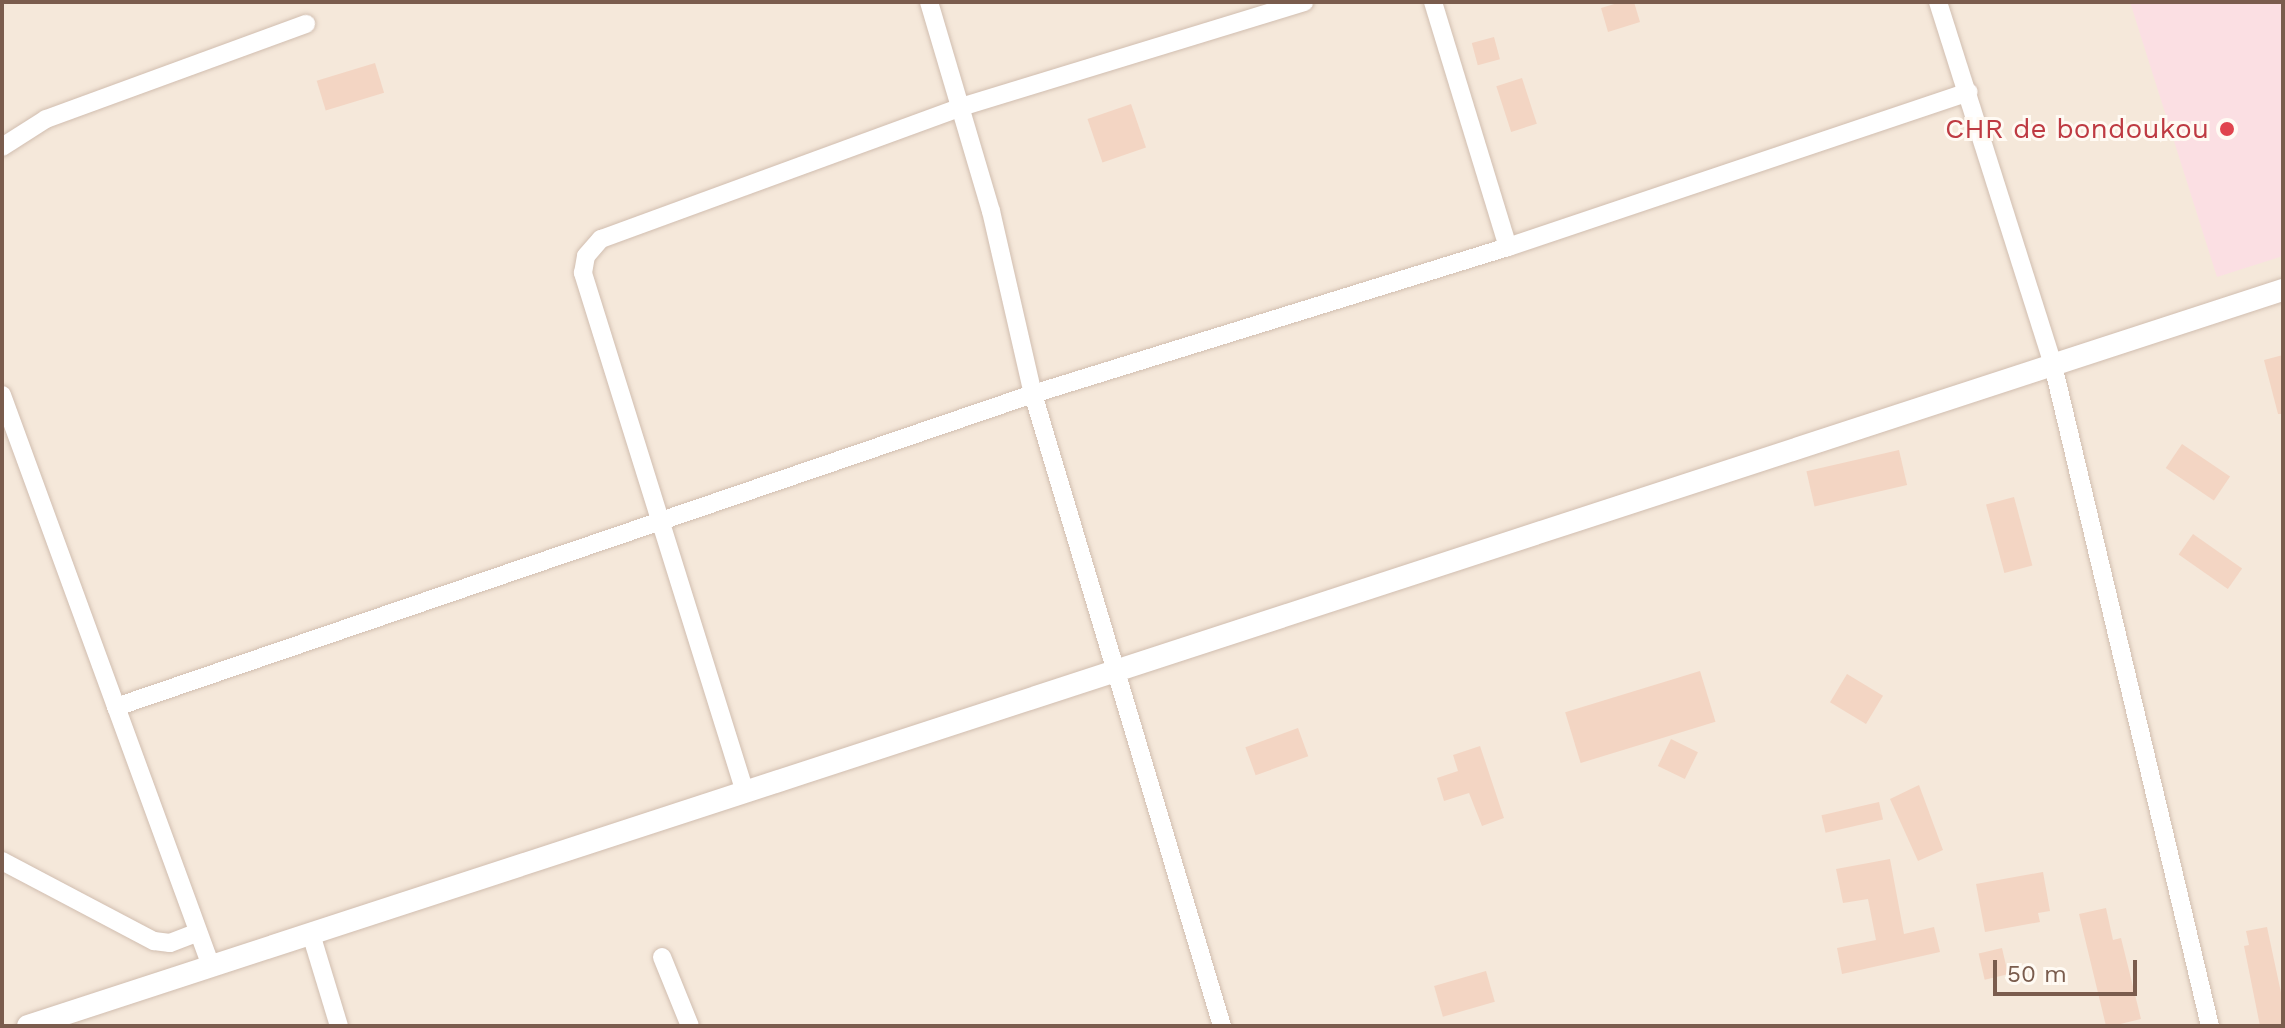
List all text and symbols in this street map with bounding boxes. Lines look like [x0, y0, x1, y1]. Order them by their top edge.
place label: CHR de bondoukou [1945, 112, 2209, 146]
marker: CHR de bondoukou [2216, 118, 2238, 140]
scale bar [1997, 944, 2141, 994]
text: 50 m [2007, 960, 2067, 988]

